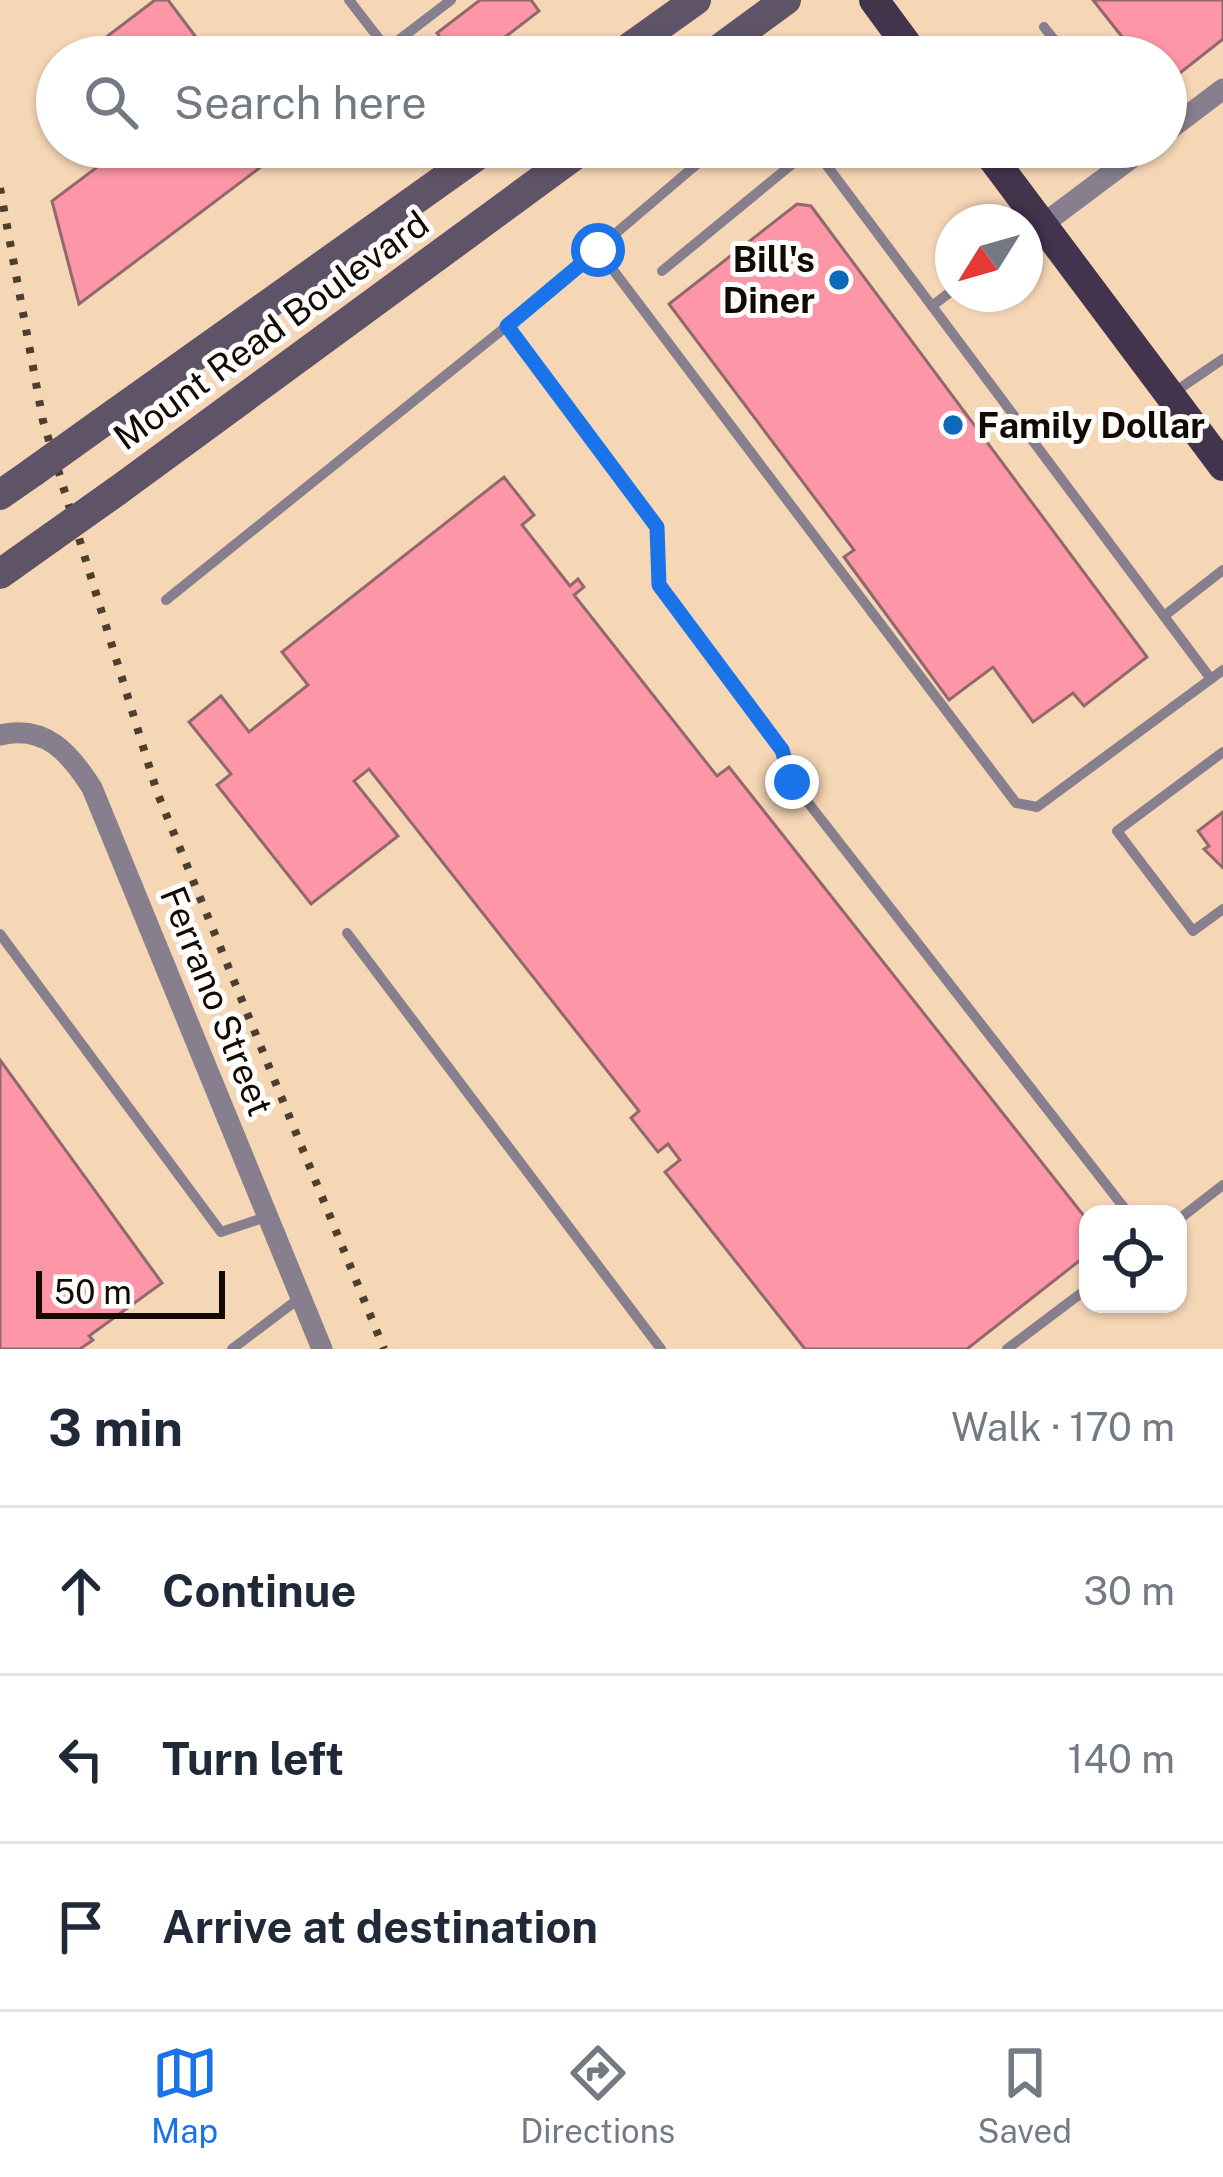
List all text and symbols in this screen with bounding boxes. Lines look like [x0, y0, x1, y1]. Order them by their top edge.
search box [36, 36, 1187, 168]
icon: search [78, 69, 144, 135]
text: Search here [174, 76, 427, 129]
street label: Mount Read Boulevard [106, 202, 436, 458]
north arrow [935, 204, 1043, 312]
route start [571, 223, 625, 277]
place label: Bill's Diner [722, 238, 815, 321]
marker: Bill's Diner [826, 267, 852, 293]
place label: Family Dollar [977, 404, 1205, 446]
marker: Family Dollar [940, 412, 966, 438]
route end [765, 755, 819, 809]
street label: Ferrano Street [152, 880, 282, 1122]
map controls [1079, 1205, 1187, 1313]
button: locate [1079, 1205, 1187, 1313]
scale bar [36, 1265, 225, 1318]
text: 50 m [54, 1273, 132, 1311]
text: 3 min [48, 1398, 183, 1457]
text: Walk · 170 m [951, 1404, 1175, 1450]
icon: ahead [48, 1558, 114, 1624]
text: Continue [162, 1564, 356, 1617]
text: 30 m [1084, 1568, 1175, 1614]
icon: left [48, 1726, 114, 1792]
text: Turn left [162, 1732, 344, 1785]
text: 140 m [1068, 1736, 1175, 1782]
icon: arrive [48, 1894, 114, 1960]
text: Arrive at destination [162, 1900, 598, 1953]
tab: Map [151, 2040, 218, 2150]
tab: Directions [520, 2040, 675, 2150]
tab: Saved [978, 2040, 1072, 2150]

